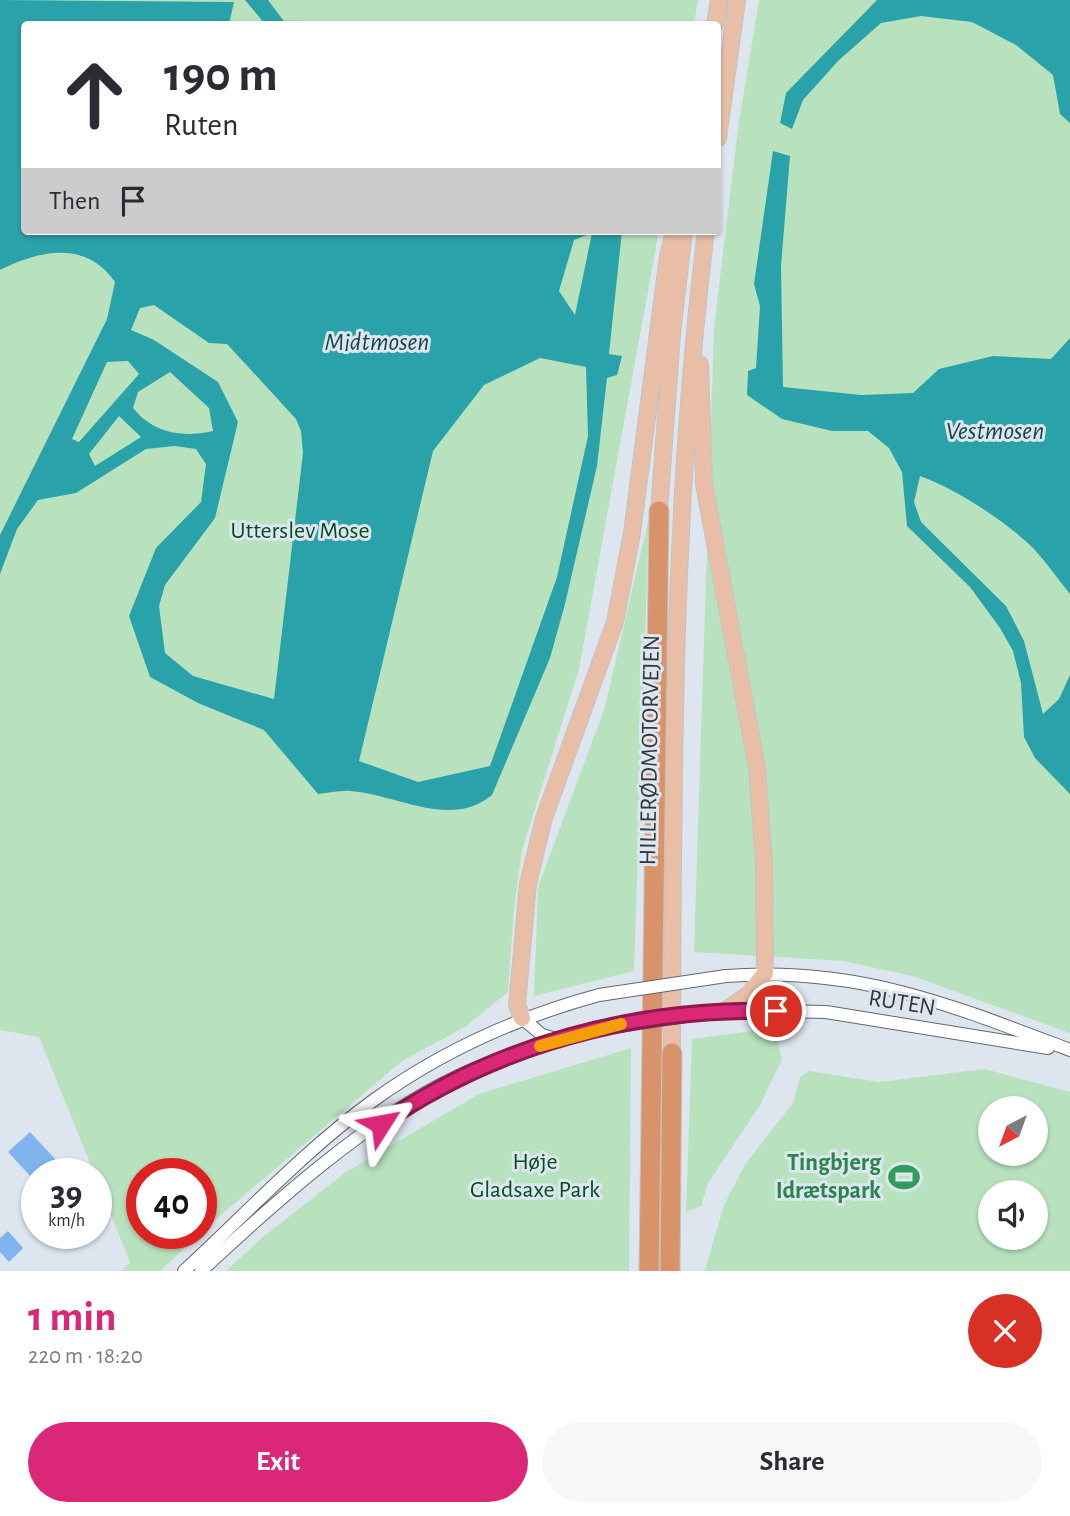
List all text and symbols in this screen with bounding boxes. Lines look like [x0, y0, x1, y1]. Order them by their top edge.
icon: ahead [49, 49, 140, 140]
text: 190 m [164, 51, 278, 100]
text: Ruten [164, 109, 238, 141]
icon: arrive [114, 182, 152, 220]
text: Then [49, 188, 100, 214]
water label: Midtmosen [325, 329, 429, 355]
water label: Vestmosen [946, 418, 1044, 444]
park label: Utterslev Mose [231, 519, 369, 543]
street label: HILLERØDMOTORVEJEN [636, 634, 664, 866]
pin [746, 981, 806, 1041]
street label: RUTEN [867, 986, 937, 1020]
icon: arrive [757, 992, 795, 1030]
position arrow [344, 1087, 418, 1161]
north arrow [978, 1096, 1048, 1166]
map controls [978, 1096, 1048, 1250]
park label: Høje Gladsaxe Park [470, 1150, 600, 1202]
place label: Tingbjerg Idrætspark [776, 1151, 882, 1203]
speed limit sign: 40 [126, 1158, 217, 1249]
sports icon: Tingbjerg Idrætspark [887, 1160, 921, 1194]
text: 39 [50, 1177, 82, 1212]
button: sound [978, 1180, 1048, 1250]
text: km/h [48, 1212, 85, 1230]
button: close [968, 1294, 1042, 1368]
text: 1 min [28, 1296, 117, 1338]
text: 220 m · 18:20 [28, 1345, 143, 1368]
button: Exit [28, 1422, 528, 1502]
button: Share [542, 1422, 1042, 1502]

